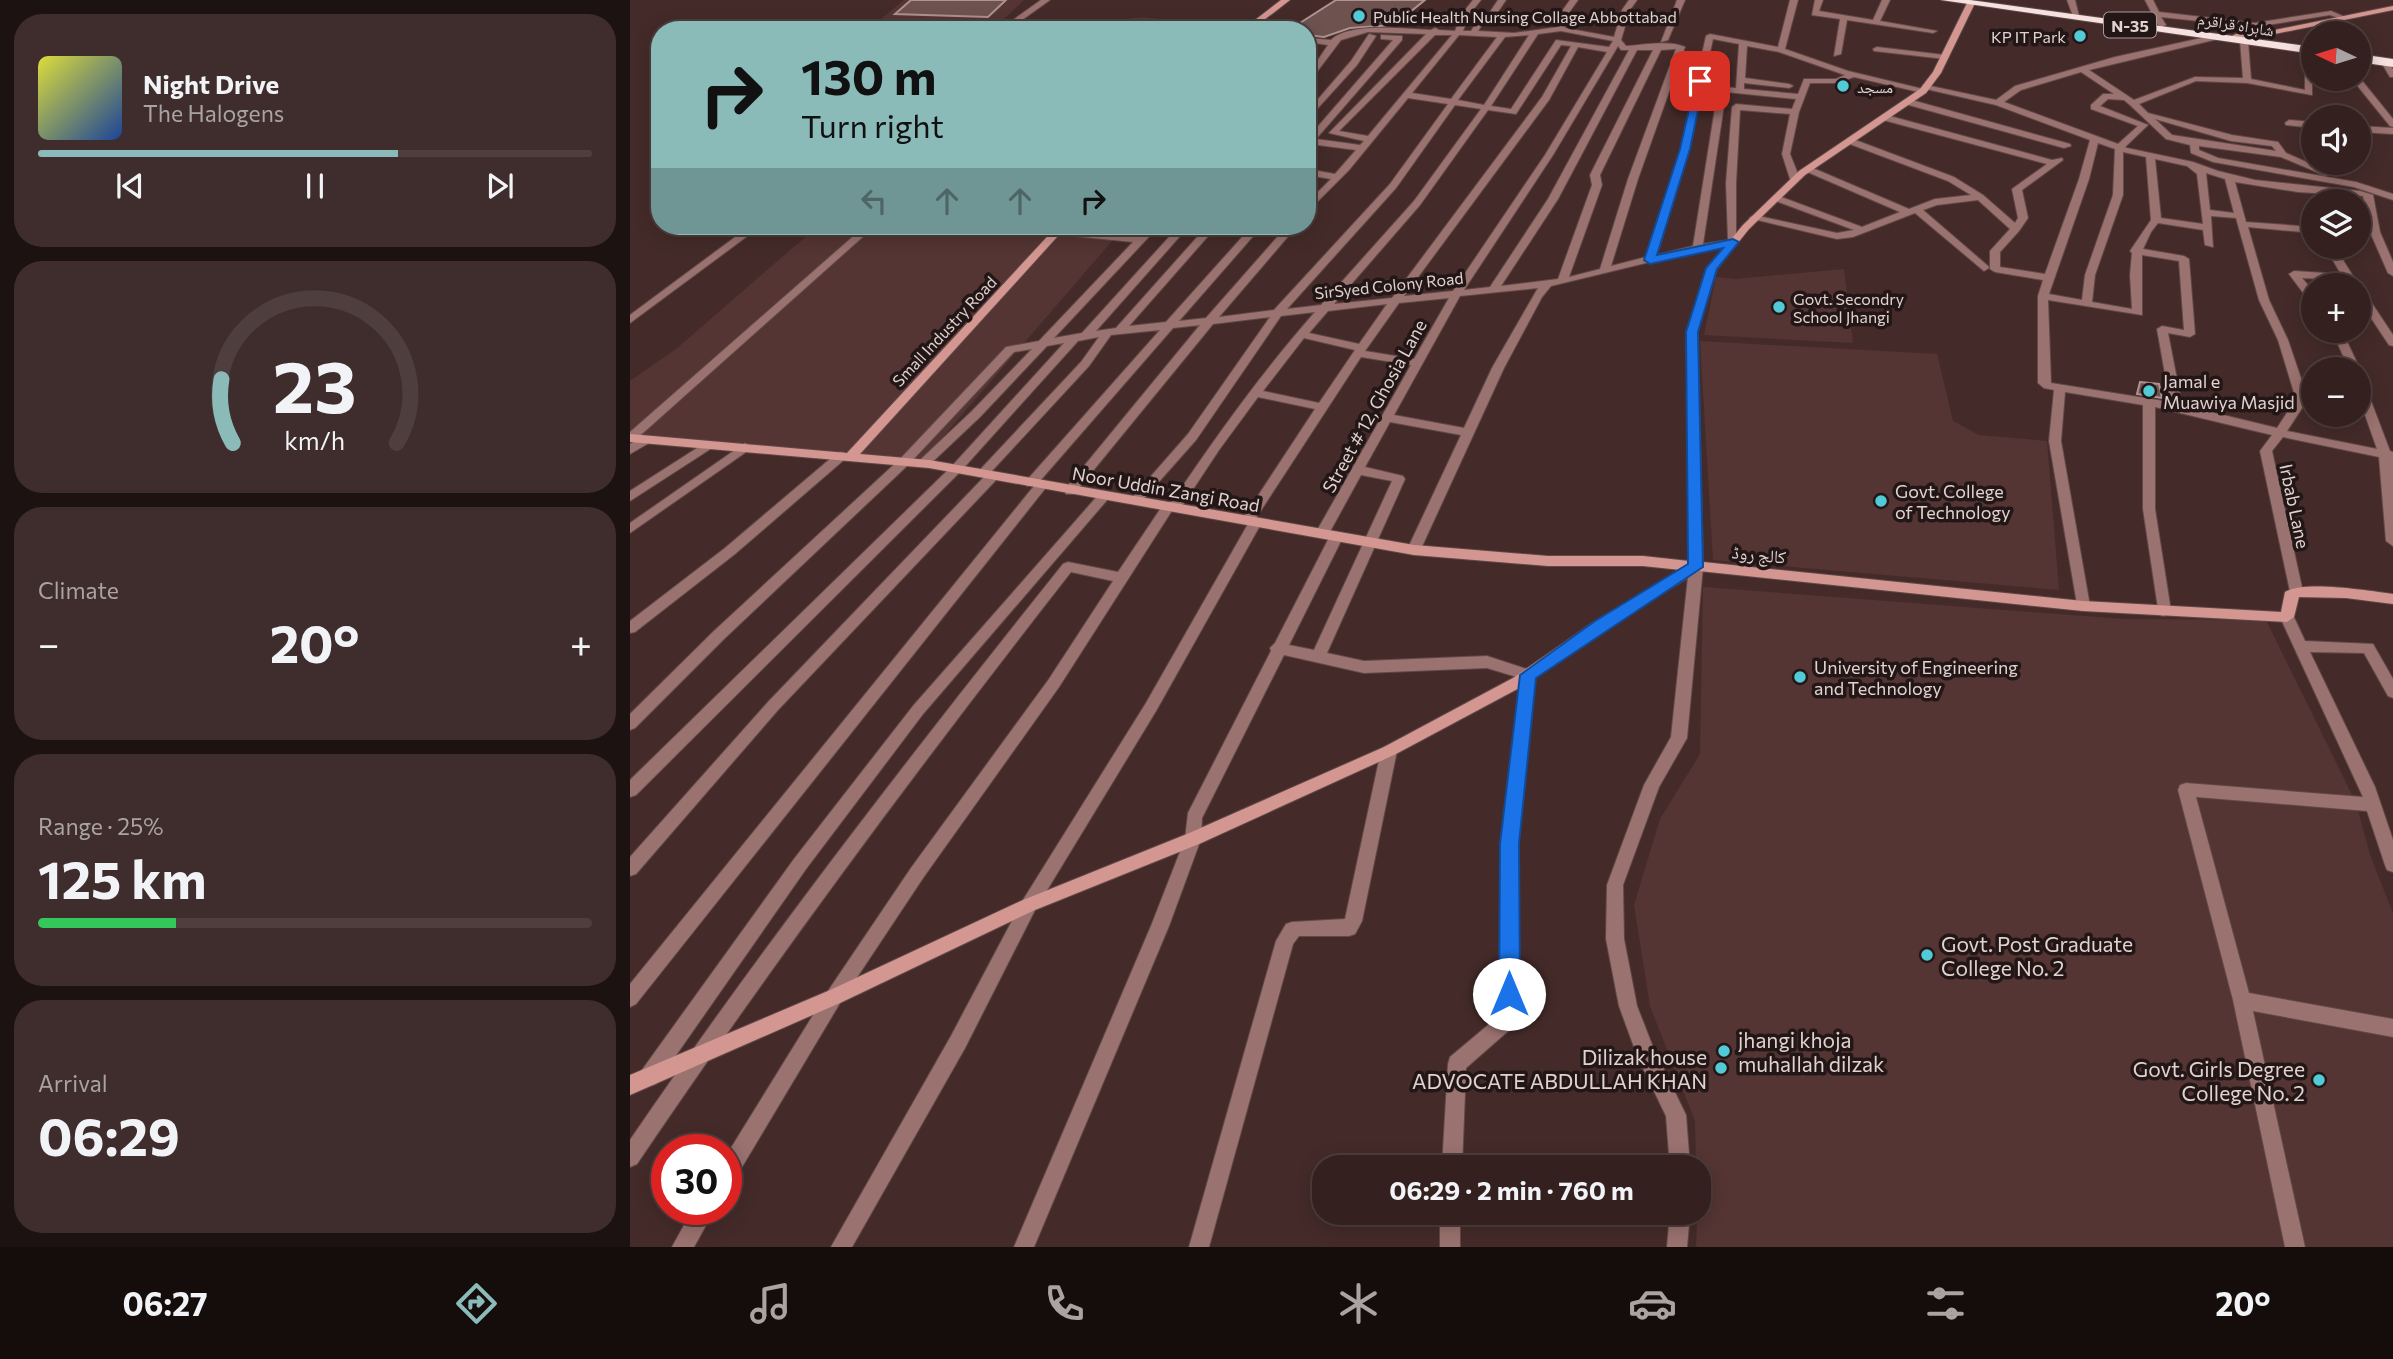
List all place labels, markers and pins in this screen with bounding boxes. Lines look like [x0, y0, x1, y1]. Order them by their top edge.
place label: Public Health Nursing Collage Abbottabad [1373, 7, 1677, 26]
marker: Public Health Nursing Collage Abbottabad [1351, 8, 1367, 24]
place label: KP IT Park [1991, 27, 2066, 46]
marker: KP IT Park [2072, 28, 2088, 44]
pin [1670, 51, 1730, 111]
place label: مسجد [1857, 77, 1893, 96]
marker: مسجد [1835, 78, 1851, 94]
place label: Govt. Secondry School Jhangi [1793, 289, 1904, 326]
marker: Govt. Secondry School Jhangi [1771, 299, 1787, 315]
place label: Jamal e Muawiya Masjid [2163, 370, 2295, 413]
marker: Jamal e Muawiya Masjid [2141, 383, 2157, 399]
place label: Govt. College of Technology [1895, 480, 2011, 523]
marker: Govt. College of Technology [1873, 493, 1889, 509]
place label: University of Engineering and Technology [1814, 656, 2018, 699]
marker: University of Engineering and Technology [1792, 669, 1808, 685]
place label: Govt. Post Graduate College No. 2 [1941, 931, 2133, 980]
marker: Govt. Post Graduate College No. 2 [1919, 947, 1935, 963]
place label: jhangi khoja muhallah dilzak [1738, 1027, 1884, 1076]
marker: jhangi khoja muhallah dilzak [1716, 1043, 1732, 1059]
place label: Dilizak house ADVOCATE ABDULLAH KHAN [1412, 1044, 1707, 1093]
place label: Govt. Girls Degree College No. 2 [2133, 1056, 2305, 1105]
marker: Dilizak house ADVOCATE ABDULLAH KHAN [1713, 1060, 1729, 1076]
marker: Govt. Girls Degree College No. 2 [2311, 1072, 2327, 1088]

